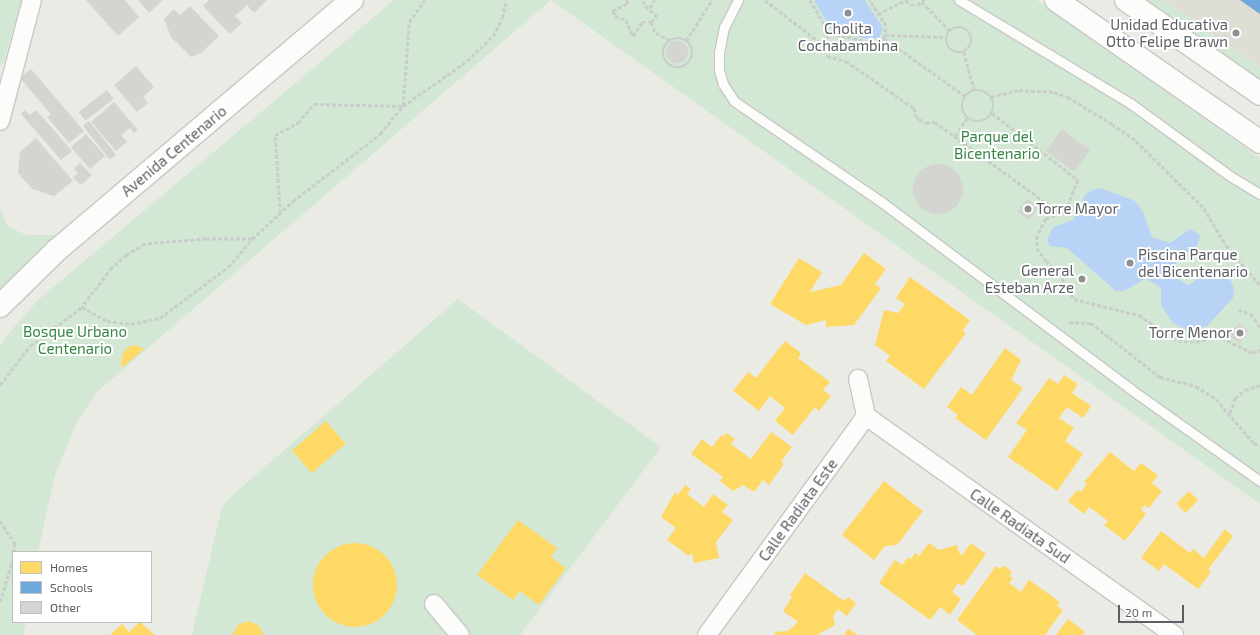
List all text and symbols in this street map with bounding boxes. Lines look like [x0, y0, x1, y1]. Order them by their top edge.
marker: Cholita Cochabambina [843, 8, 853, 18]
place label: Unidad Educativa Otto Felipe Brawn [1106, 15, 1228, 50]
place label: Cholita Cochabambina [798, 19, 898, 54]
marker: Unidad Educativa Otto Felipe Brawn [1231, 28, 1241, 38]
street label: Avenida Centenario [118, 102, 230, 200]
park label: Parque del Bicentenario [954, 127, 1040, 162]
place label: Torre Mayor [1036, 200, 1119, 218]
marker: Torre Mayor [1023, 204, 1033, 214]
place label: Piscina Parque del Bicentenario [1138, 245, 1248, 280]
marker: Piscina Parque del Bicentenario [1125, 258, 1135, 268]
place label: General Esteban Arze [984, 261, 1074, 296]
marker: General Esteban Arze [1077, 274, 1087, 284]
park label: Bosque Urbano Centenario [23, 322, 127, 357]
place label: Torre Menor [1149, 324, 1232, 342]
marker: Torre Menor [1235, 328, 1245, 338]
street label: Calle Radiata Este [755, 455, 841, 565]
street label: Calle Radiata Sud [967, 485, 1073, 567]
legend [12, 551, 152, 623]
text: Homes [50, 560, 88, 574]
text: Schools [50, 580, 93, 594]
scale bar [1120, 597, 1186, 623]
text: Other [50, 600, 81, 614]
text: 20 m [1125, 605, 1152, 619]

